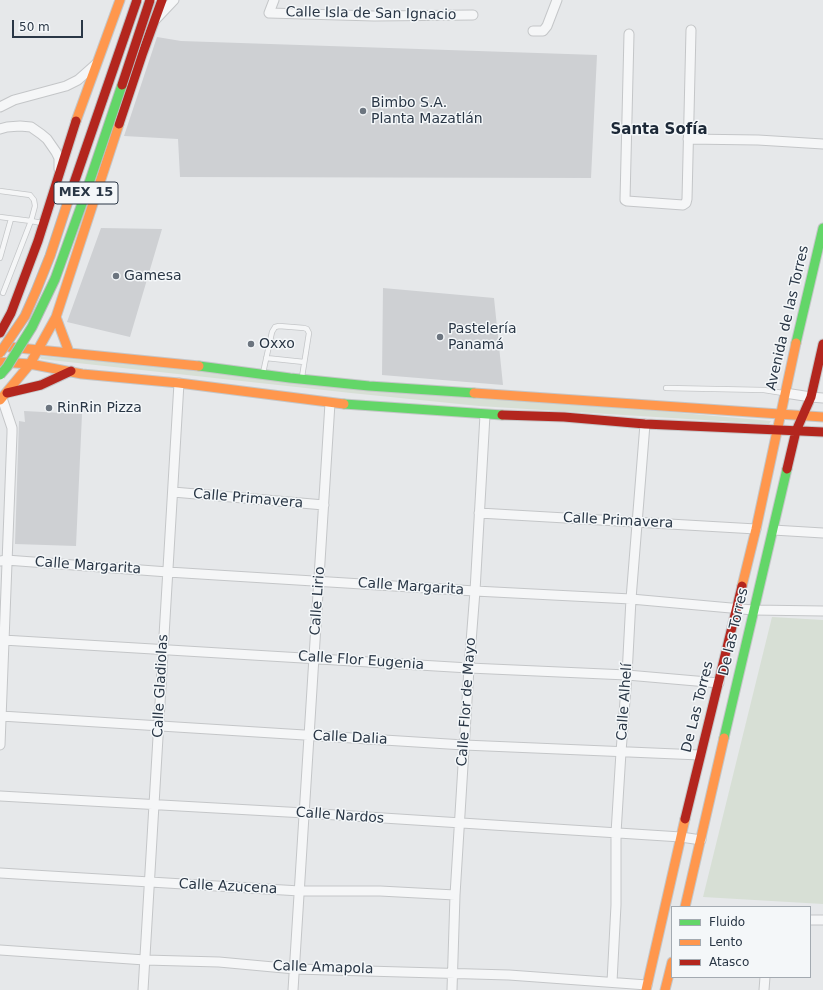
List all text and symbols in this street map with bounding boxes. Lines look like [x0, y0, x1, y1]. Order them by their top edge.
street label: Calle Isla de San Ignacio [285, 4, 457, 24]
scale bar [14, 12, 85, 38]
text: 50 m [19, 20, 50, 34]
place label: Bimbo S.A. Planta Mazatlán [371, 95, 483, 128]
marker: Bimbo S.A. Planta Mazatlán [358, 106, 368, 116]
district label: Santa Sofía [610, 121, 708, 139]
road number: MEX 15 [54, 182, 118, 204]
street label: Avenida de las Torres [763, 244, 813, 392]
place label: Gamesa [124, 268, 182, 284]
marker: Gamesa [111, 271, 121, 281]
place label: Pastelería Panamá [448, 321, 517, 354]
marker: Pastelería Panamá [435, 332, 445, 342]
place label: Oxxo [259, 336, 295, 352]
marker: Oxxo [246, 339, 256, 349]
place label: RinRin Pizza [57, 400, 142, 416]
marker: RinRin Pizza [44, 403, 54, 413]
street label: Calle Primavera [192, 486, 304, 512]
street label: Calle Primavera [562, 510, 674, 532]
street label: Calle Margarita [34, 554, 142, 578]
street label: Calle Lirio [307, 566, 329, 636]
street label: Calle Margarita [357, 575, 465, 599]
street label: De las Torres [716, 586, 752, 678]
street label: Calle Gladiolas [150, 634, 172, 738]
street label: Calle Flor de Mayo [454, 637, 480, 767]
street label: Calle Flor Eugenia [297, 648, 425, 674]
street label: De Las Torres [679, 660, 717, 754]
street label: Calle Alhelí [614, 663, 636, 741]
street label: Calle Dalia [312, 728, 388, 748]
street label: Calle Nardos [295, 805, 385, 827]
street label: Calle Azucena [178, 876, 278, 898]
legend [671, 906, 811, 978]
text: Fluido [709, 915, 745, 929]
text: Lento [709, 935, 743, 949]
text: Atasco [709, 955, 749, 969]
street label: Calle Amapola [272, 958, 374, 978]

